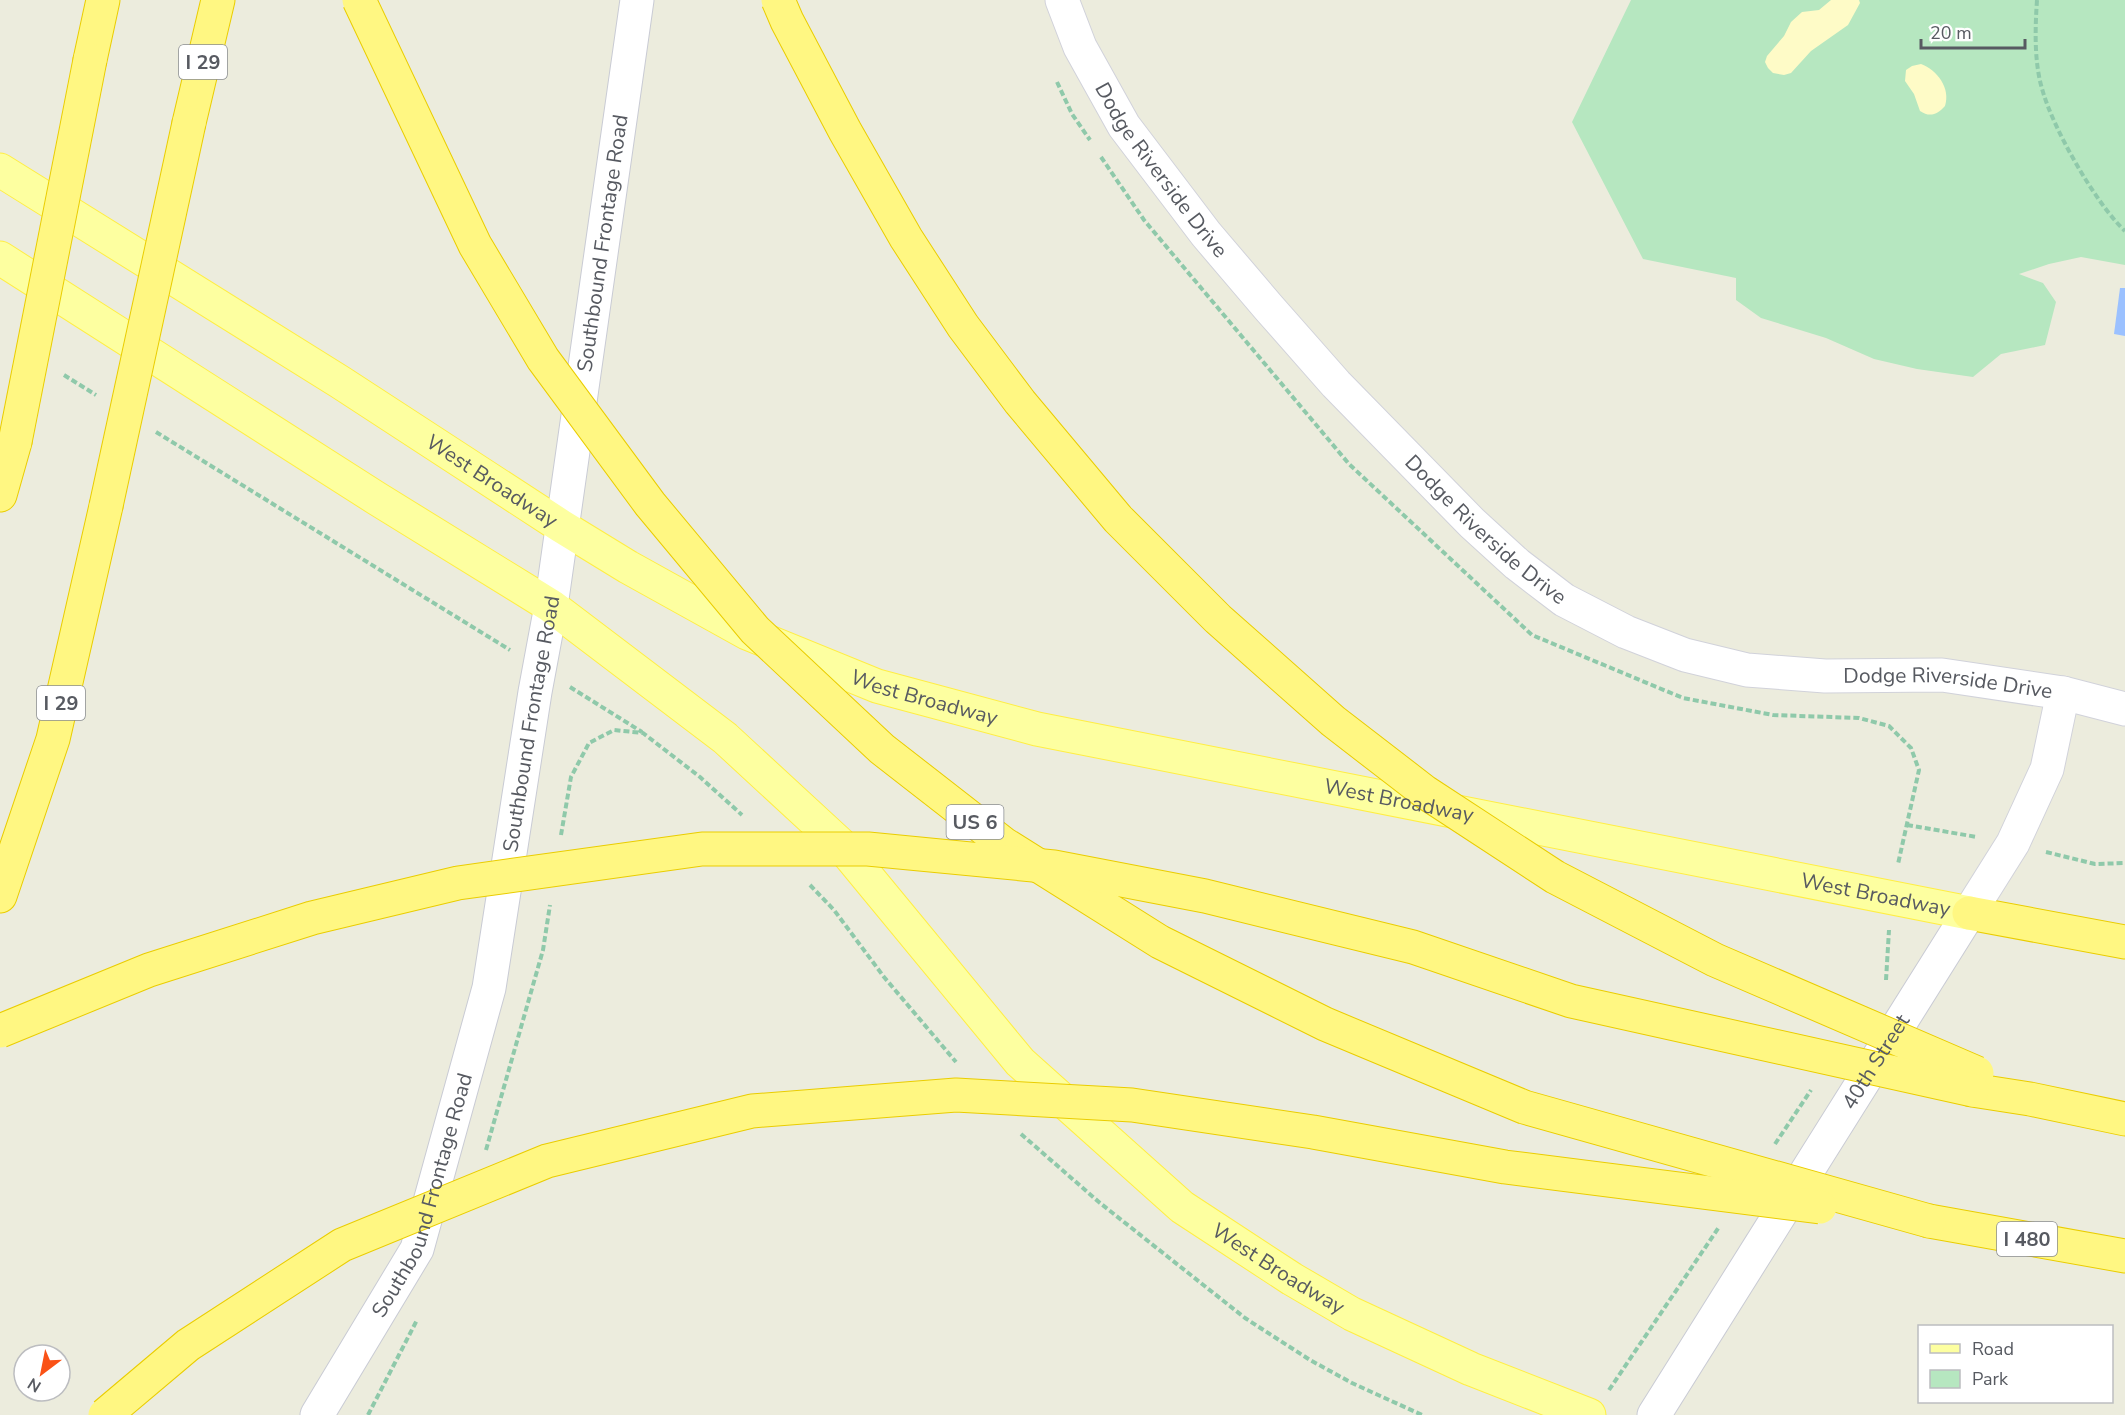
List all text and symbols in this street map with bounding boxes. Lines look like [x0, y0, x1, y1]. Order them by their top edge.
scale bar [1921, 12, 2024, 50]
text: 20 m [1930, 21, 1972, 45]
road number: I 29 [179, 45, 227, 79]
street label: Dodge Riverside Drive [1088, 77, 1234, 263]
street label: Southbound Frontage Road [570, 113, 635, 374]
street label: West Broadway [421, 428, 563, 534]
street label: Dodge Riverside Drive [1399, 449, 1572, 611]
street label: Southbound Frontage Road [496, 594, 566, 854]
street label: Dodge Riverside Drive [1843, 661, 2054, 705]
street label: West Broadway [846, 663, 1001, 732]
road number: I 29 [37, 686, 85, 720]
street label: West Broadway [1322, 772, 1476, 829]
road number: US 6 [946, 805, 1004, 839]
street label: West Broadway [1798, 866, 1953, 923]
street label: 40th Street [1835, 1008, 1916, 1115]
street label: Southbound Frontage Road [365, 1070, 479, 1323]
street label: West Broadway [1207, 1216, 1350, 1321]
road number: I 480 [1997, 1222, 2057, 1256]
legend [1918, 1325, 2113, 1403]
text: Road [1972, 1337, 2014, 1361]
north arrow [12, 1343, 72, 1403]
text: Park [1972, 1367, 2009, 1391]
text: N [24, 1372, 45, 1397]

